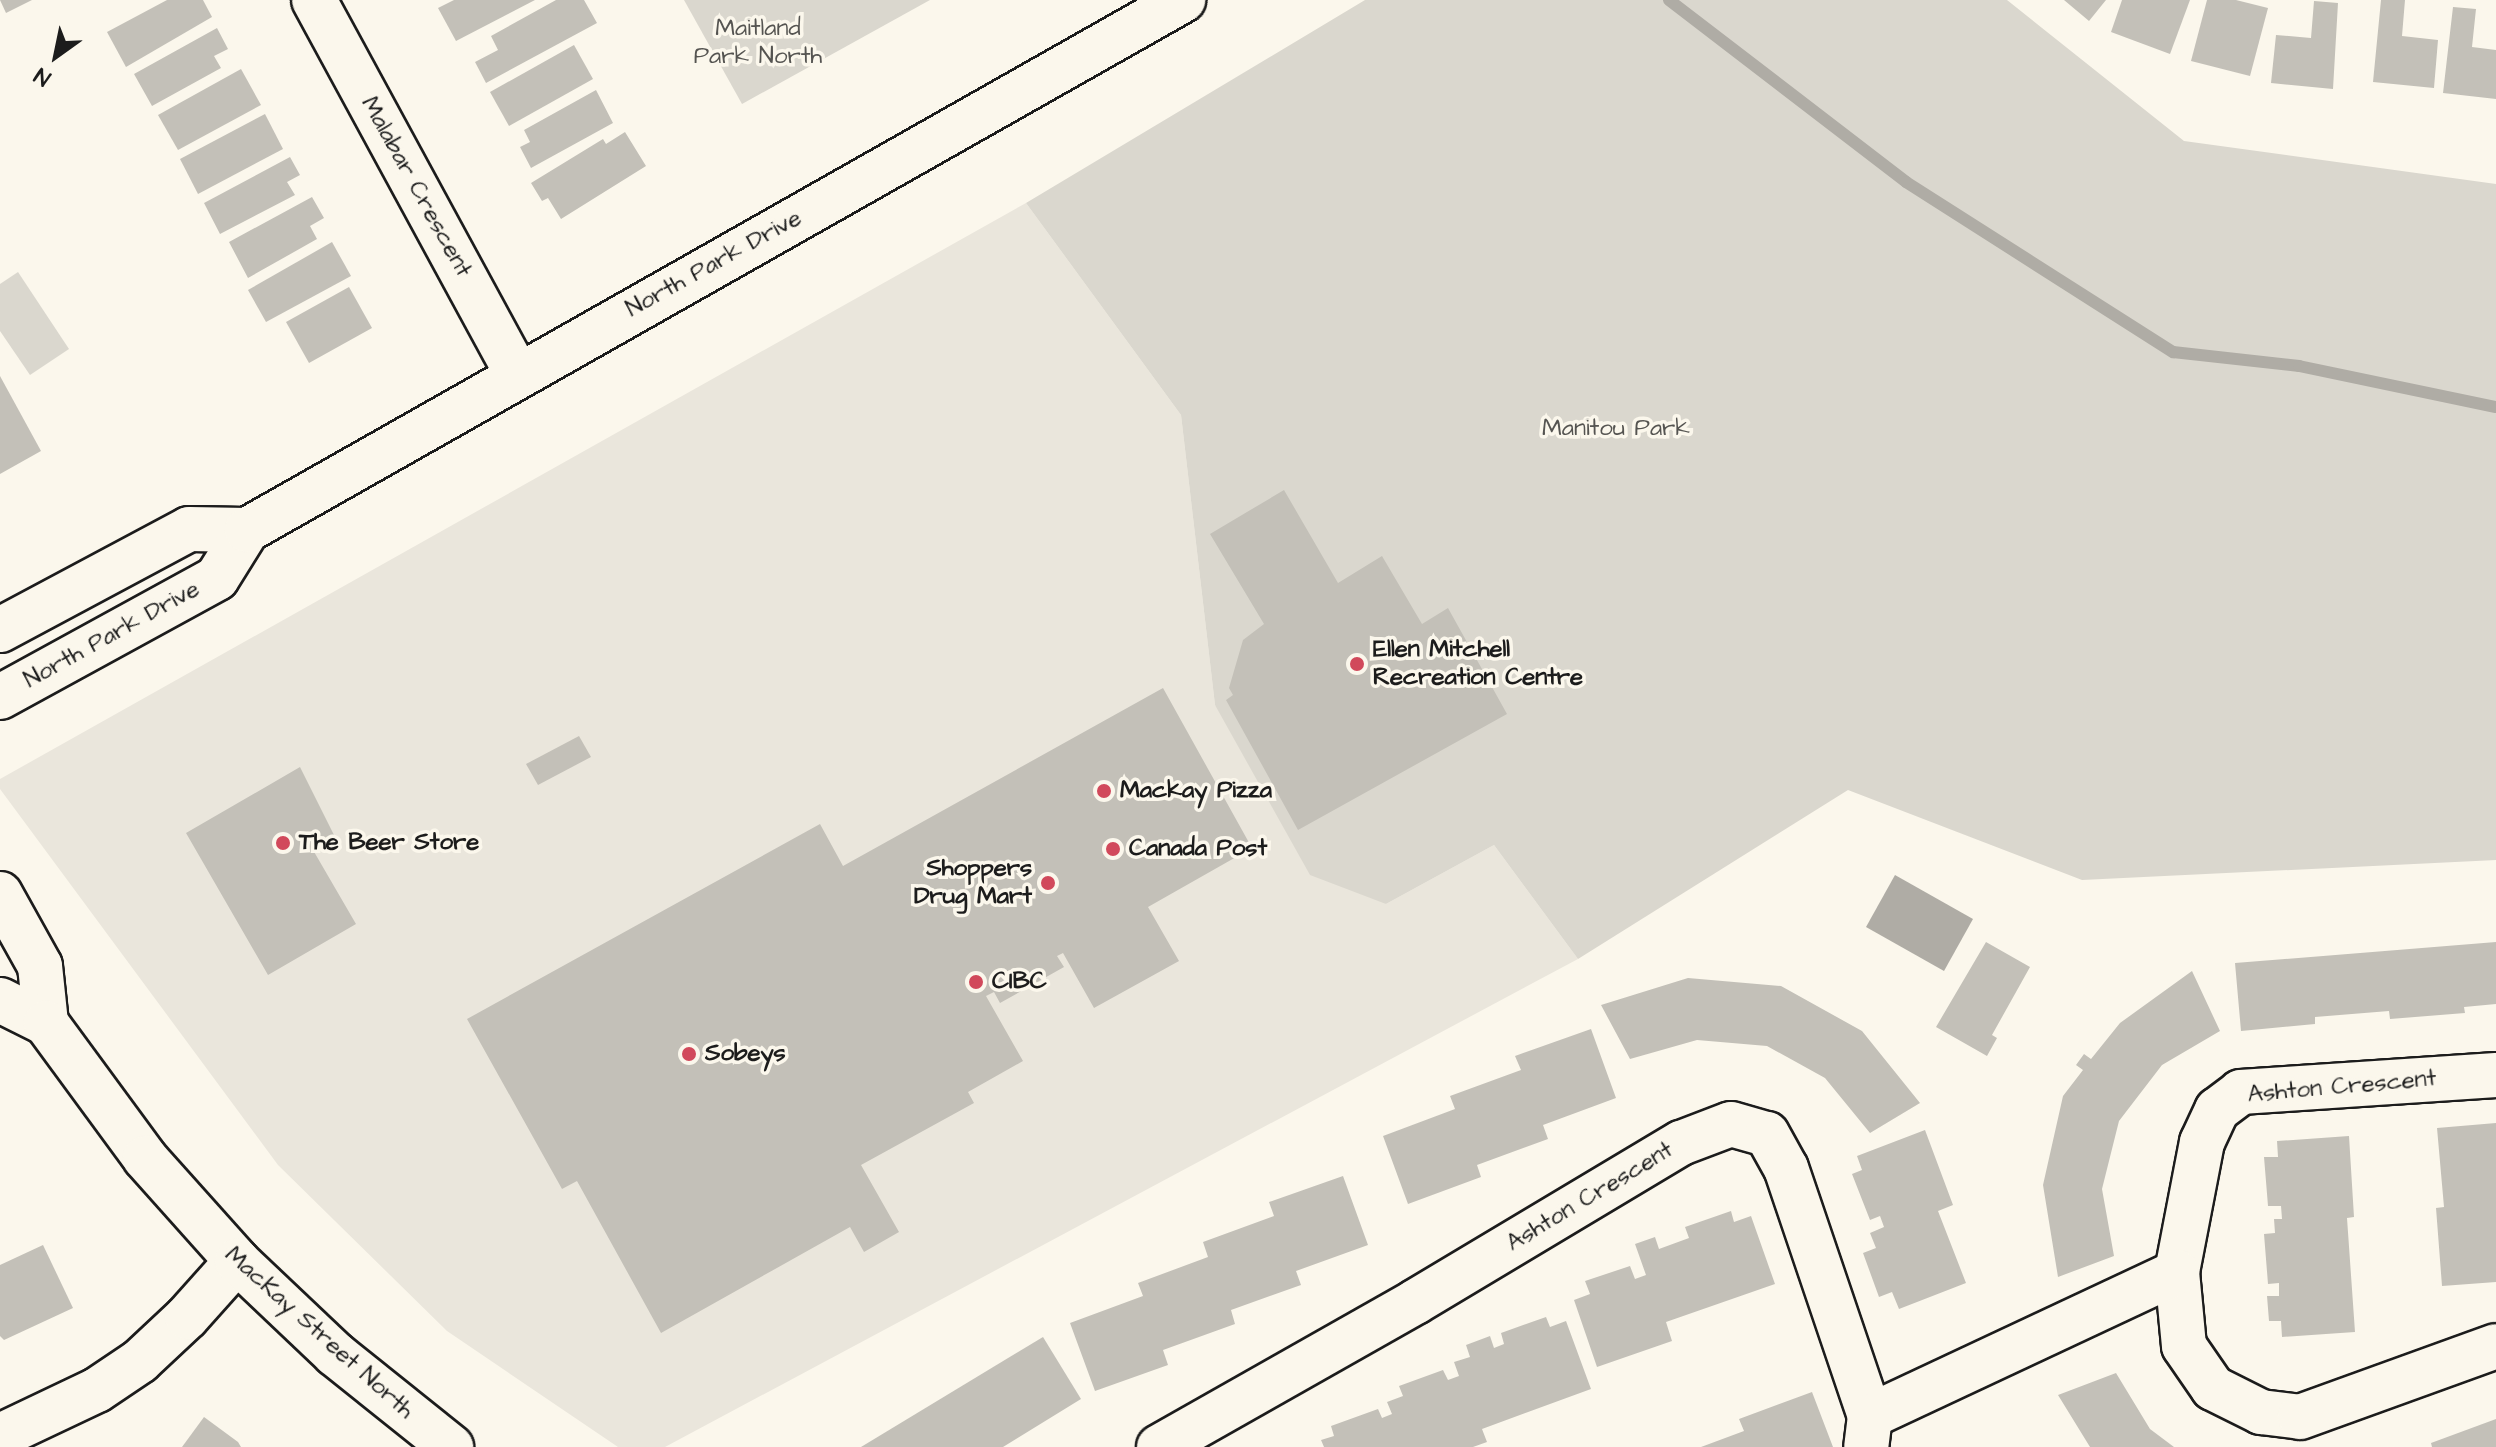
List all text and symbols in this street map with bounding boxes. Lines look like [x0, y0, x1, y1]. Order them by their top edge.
park label: Maitland Park North [694, 15, 822, 71]
north arrow [16, 16, 96, 96]
text: N [28, 60, 57, 93]
street label: Malabar Crescent [355, 92, 477, 282]
street label: North Park Drive [621, 204, 807, 324]
park label: Manitou Park [1542, 415, 1690, 443]
street label: North Park Drive [19, 575, 205, 695]
place label: Ellen Mitchell Recreation Centre [1373, 636, 1583, 692]
marker: Ellen Mitchell Recreation Centre [1348, 655, 1366, 673]
place label: Mackay Pizza [1120, 777, 1272, 805]
marker: Mackay Pizza [1095, 782, 1113, 800]
place label: The Beer Store [299, 829, 479, 857]
marker: The Beer Store [274, 834, 292, 852]
place label: Canada Post [1129, 835, 1267, 863]
marker: Canada Post [1104, 840, 1122, 858]
place label: Shoppers Drug Mart [914, 855, 1032, 911]
marker: Shoppers Drug Mart [1039, 874, 1057, 892]
place label: CIBC [992, 968, 1047, 996]
marker: CIBC [967, 973, 985, 991]
place label: Sobeys [705, 1040, 786, 1068]
marker: Sobeys [680, 1045, 698, 1063]
street label: Ashton Crescent [2246, 1064, 2438, 1110]
street label: Ashton Crescent [1501, 1136, 1679, 1258]
street label: MacKay Street North [219, 1241, 419, 1425]

